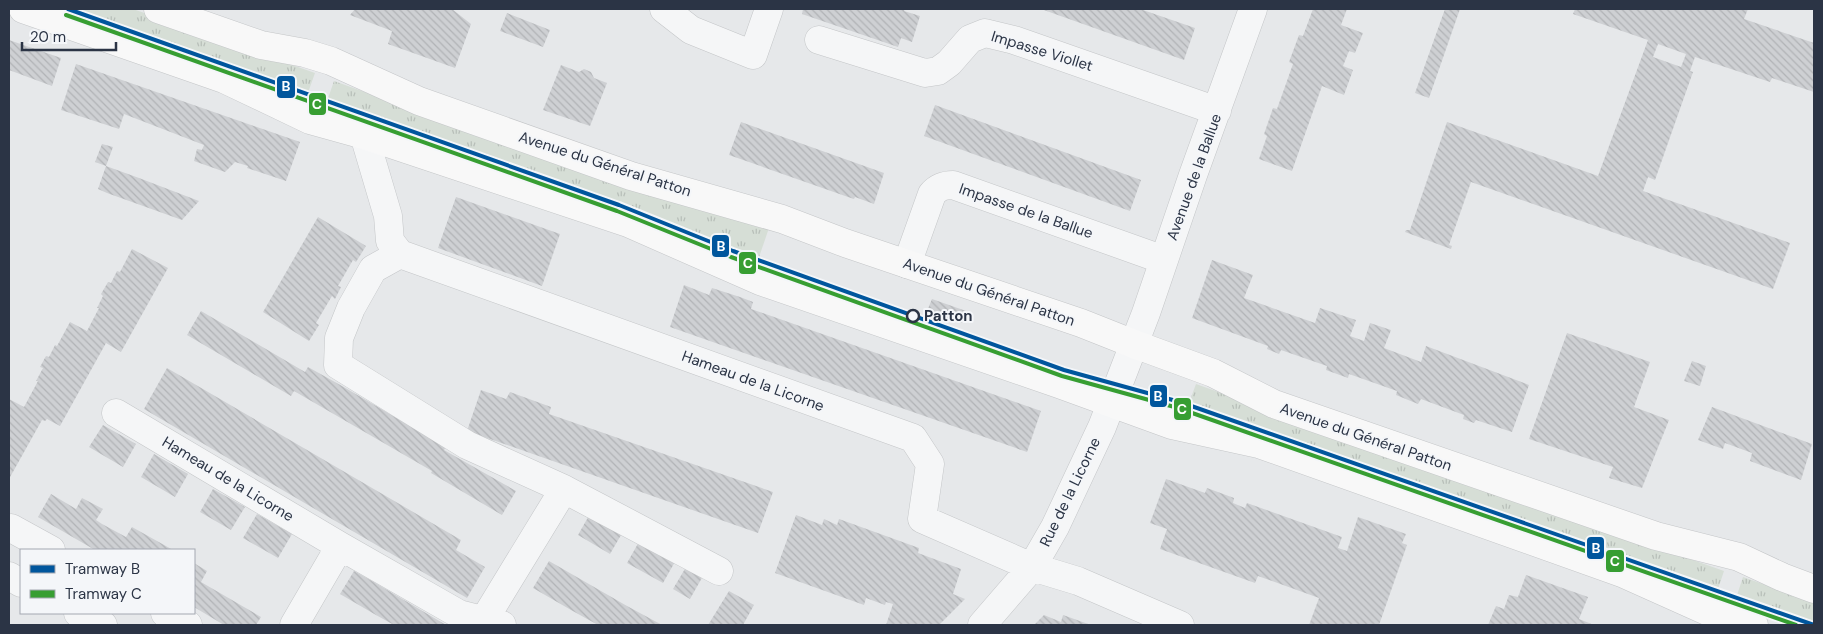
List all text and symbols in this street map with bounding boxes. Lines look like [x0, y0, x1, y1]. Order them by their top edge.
scale bar [22, 20, 116, 52]
street label: Impasse Viollet [989, 26, 1095, 76]
text: 20 m [30, 27, 66, 47]
line badge: B [276, 75, 296, 99]
text: B [282, 77, 291, 95]
line badge: C [308, 92, 327, 116]
text: C [312, 95, 322, 113]
street label: Avenue de la Ballue [1162, 111, 1226, 243]
street label: Avenue du Général Patton [516, 127, 694, 201]
street label: Impasse de la Ballue [956, 179, 1096, 243]
line badge: B [711, 234, 730, 258]
text: B [717, 237, 726, 255]
line badge: C [738, 251, 757, 275]
text: C [743, 254, 753, 272]
street label: Avenue du Général Patton [901, 254, 1077, 330]
place label: Patton [924, 307, 973, 325]
marker: Patton [906, 309, 920, 323]
street label: Hameau de la Licorne [679, 346, 827, 416]
line badge: B [1149, 384, 1168, 408]
text: B [1154, 387, 1163, 405]
line badge: C [1173, 397, 1192, 421]
street label: Avenue du Général Patton [1277, 398, 1455, 476]
text: C [1177, 400, 1187, 418]
street label: Hameau de la Licorne [159, 432, 297, 526]
street label: Rue de la Licorne [1035, 434, 1105, 550]
line badge: B [1586, 536, 1605, 560]
text: B [1592, 539, 1601, 557]
legend [20, 549, 195, 614]
line badge: C [1605, 549, 1625, 573]
text: C [1610, 552, 1620, 570]
text: Tramway B [65, 559, 140, 579]
text: Tramway C [65, 584, 142, 604]

